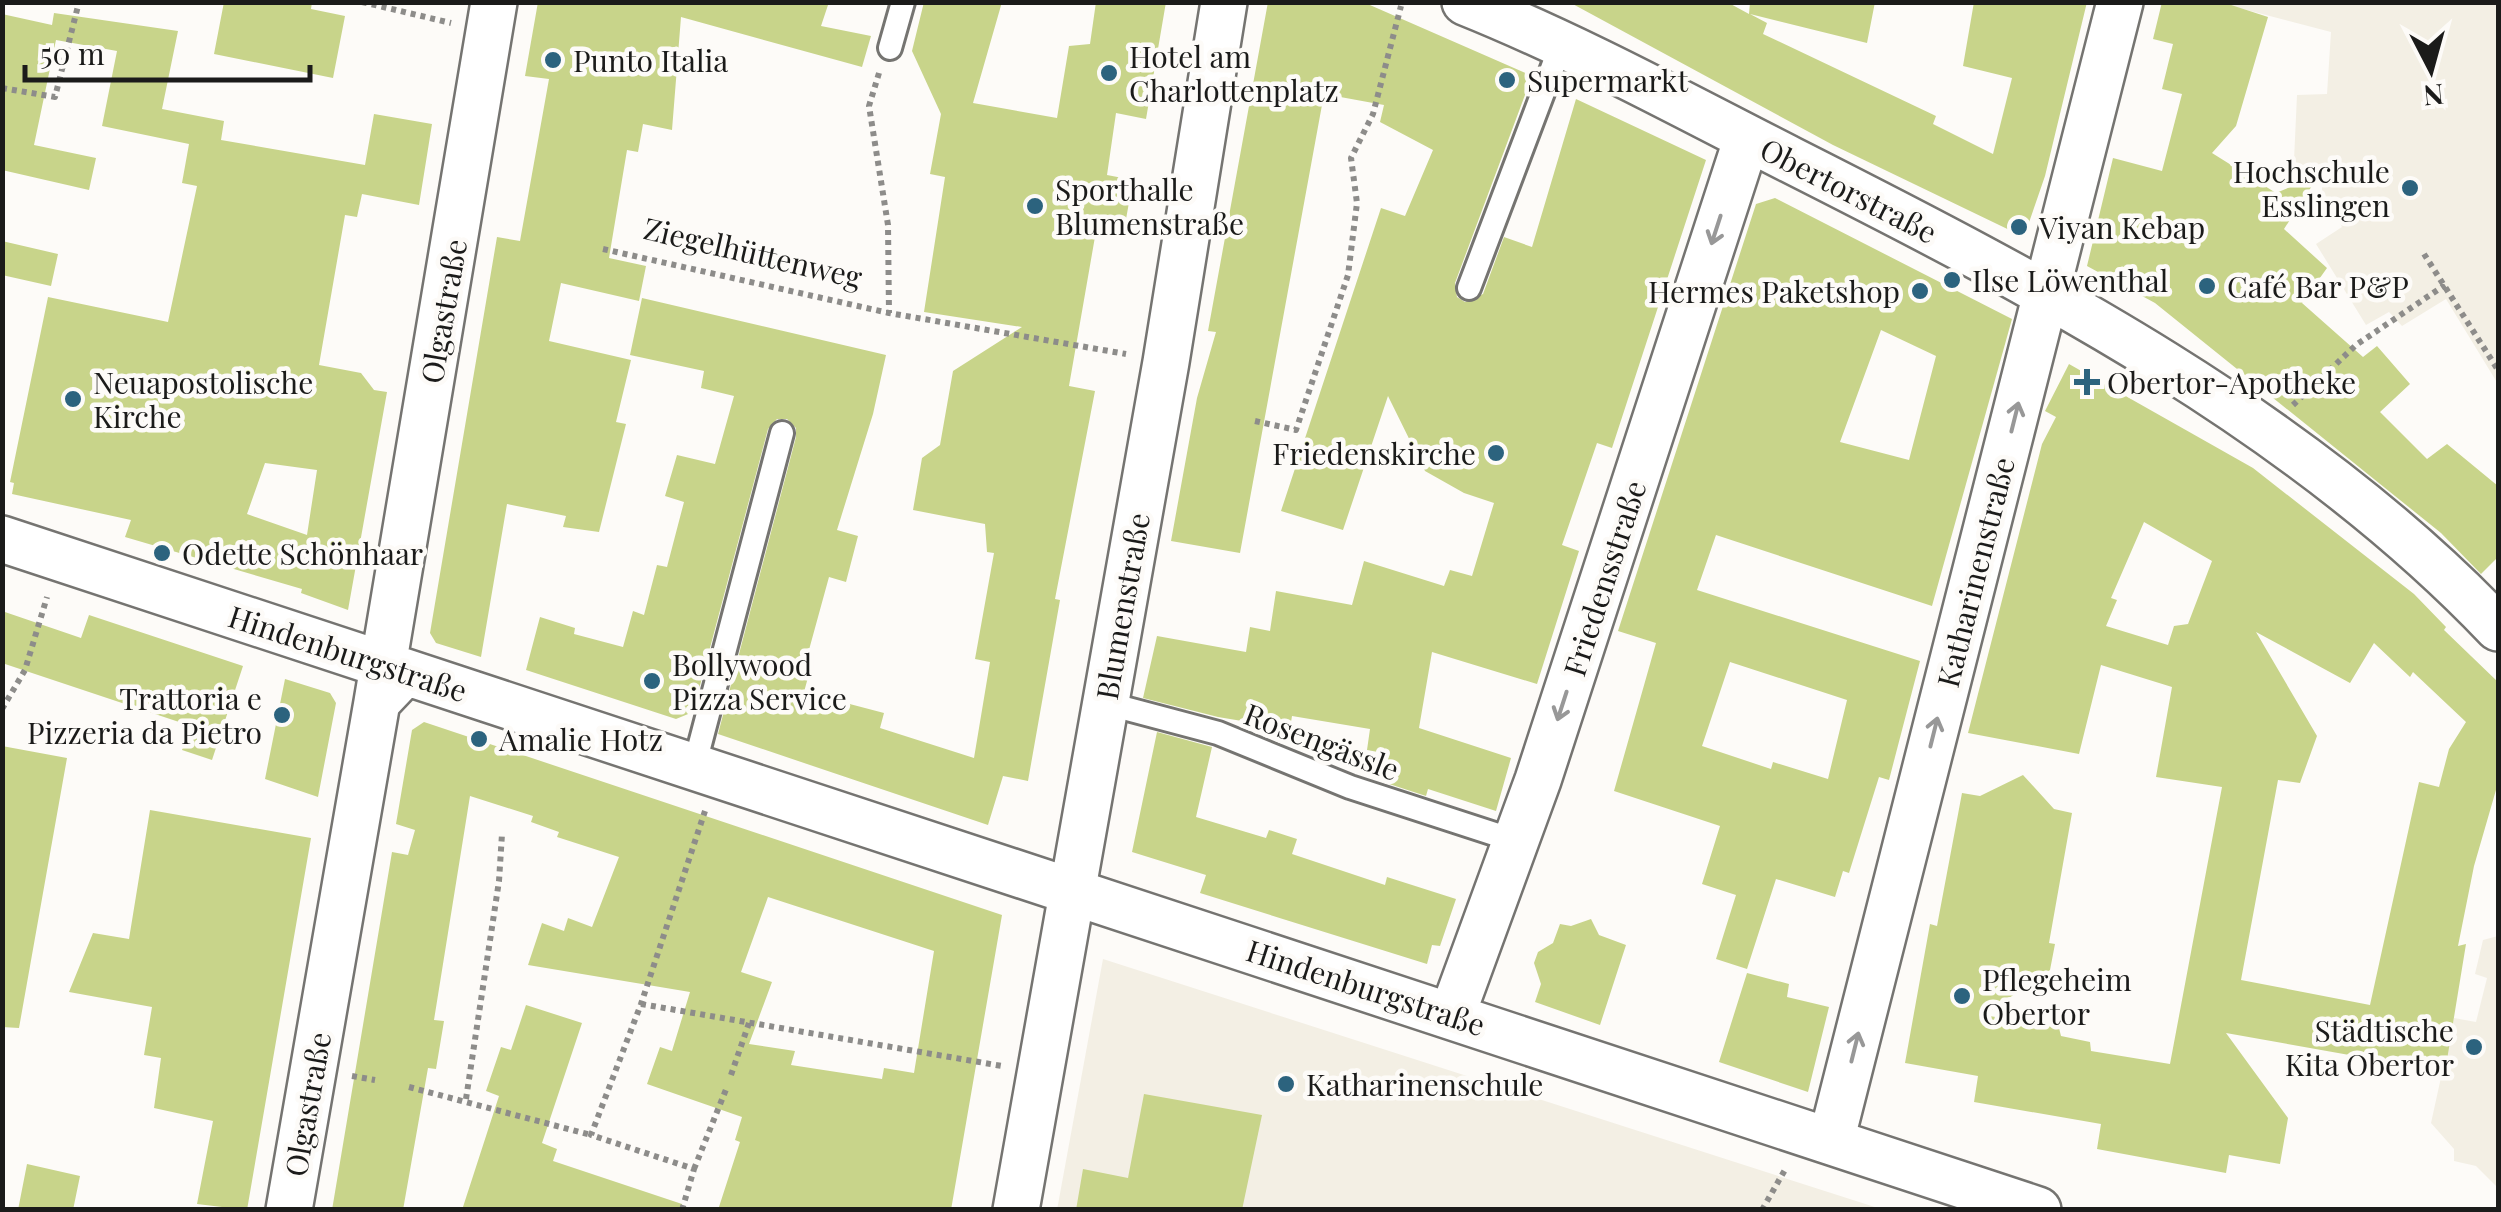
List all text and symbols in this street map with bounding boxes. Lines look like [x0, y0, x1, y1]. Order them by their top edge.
scale bar [25, 20, 310, 82]
north arrow [2381, 20, 2481, 120]
text: 50 m [40, 33, 105, 73]
place label: Hotel am Charlottenplatz [1129, 36, 1339, 110]
place label: Punto Italia [573, 40, 728, 80]
marker: Punto Italia [542, 49, 564, 71]
place label: Supermarkt [1527, 60, 1688, 100]
marker: Hotel am Charlottenplatz [1098, 62, 1120, 84]
marker: Supermarkt [1496, 69, 1518, 91]
text: N [2422, 77, 2446, 116]
street label: Obertorstraße [1754, 128, 1944, 252]
place label: Hochschule Esslingen [2233, 151, 2390, 225]
place label: Sporthalle Blumenstraße [1055, 169, 1244, 243]
marker: Hochschule Esslingen [2399, 177, 2421, 199]
marker: Sporthalle Blumenstraße [1024, 195, 1046, 217]
street label: Ziegelhüttenweg [640, 207, 866, 297]
place label: Viyan Kebap [2038, 207, 2205, 247]
one-way arrow [1706, 214, 1724, 246]
marker: Viyan Kebap [2008, 216, 2030, 238]
street label: Olgastraße [411, 236, 475, 386]
place label: Ilse Löwenthal [1972, 260, 2168, 300]
place label: Café Bar P&P [2227, 266, 2409, 306]
marker: Ilse Löwenthal [1941, 269, 1963, 291]
place label: Hermes Paketshop [1648, 271, 1900, 311]
marker: Café Bar P&P [2196, 275, 2218, 297]
marker: Hermes Paketshop [1909, 280, 1931, 302]
place label: Neuapostolische Kirche [93, 362, 313, 436]
place label: Obertor-Apotheke [2107, 362, 2356, 402]
marker: Obertor-Apotheke [2076, 371, 2098, 393]
marker: Neuapostolische Kirche [62, 388, 84, 410]
one-way arrow [2007, 402, 2026, 433]
place label: Friedenskirche [1272, 433, 1476, 473]
marker: Friedenskirche [1485, 442, 1507, 464]
street label: Katharinenstraße [1927, 453, 2023, 691]
street label: Friedensstraße [1554, 475, 1654, 681]
street label: Blumenstraße [1086, 509, 1158, 703]
place label: Odette Schönhaar [182, 533, 423, 573]
marker: Odette Schönhaar [151, 542, 173, 564]
street label: Hindenburgstraße [224, 596, 472, 710]
place label: Bollywood Pizza Service [672, 644, 847, 718]
marker: Bollywood Pizza Service [641, 670, 663, 692]
place label: Trattoria e Pizzeria da Pietro [27, 678, 262, 752]
one-way arrow [1552, 690, 1570, 721]
street label: Rosengässle [1239, 693, 1405, 789]
marker: Trattoria e Pizzeria da Pietro [271, 704, 293, 726]
one-way arrow [1926, 716, 1945, 748]
place label: Amalie Hotz [498, 719, 663, 759]
marker: Amalie Hotz [468, 728, 490, 750]
street label: Hindenburgstraße [1242, 930, 1490, 1044]
place label: Pflegeheim Obertor [1982, 959, 2132, 1033]
marker: Pflegeheim Obertor [1951, 985, 1973, 1007]
place label: Städtische Kita Obertor [2285, 1010, 2454, 1084]
street label: Olgastraße [275, 1029, 339, 1179]
one-way arrow [1846, 1032, 1865, 1063]
marker: Städtische Kita Obertor [2463, 1036, 2485, 1058]
place label: Katharinenschule [1306, 1064, 1543, 1104]
marker: Katharinenschule [1275, 1073, 1297, 1095]

